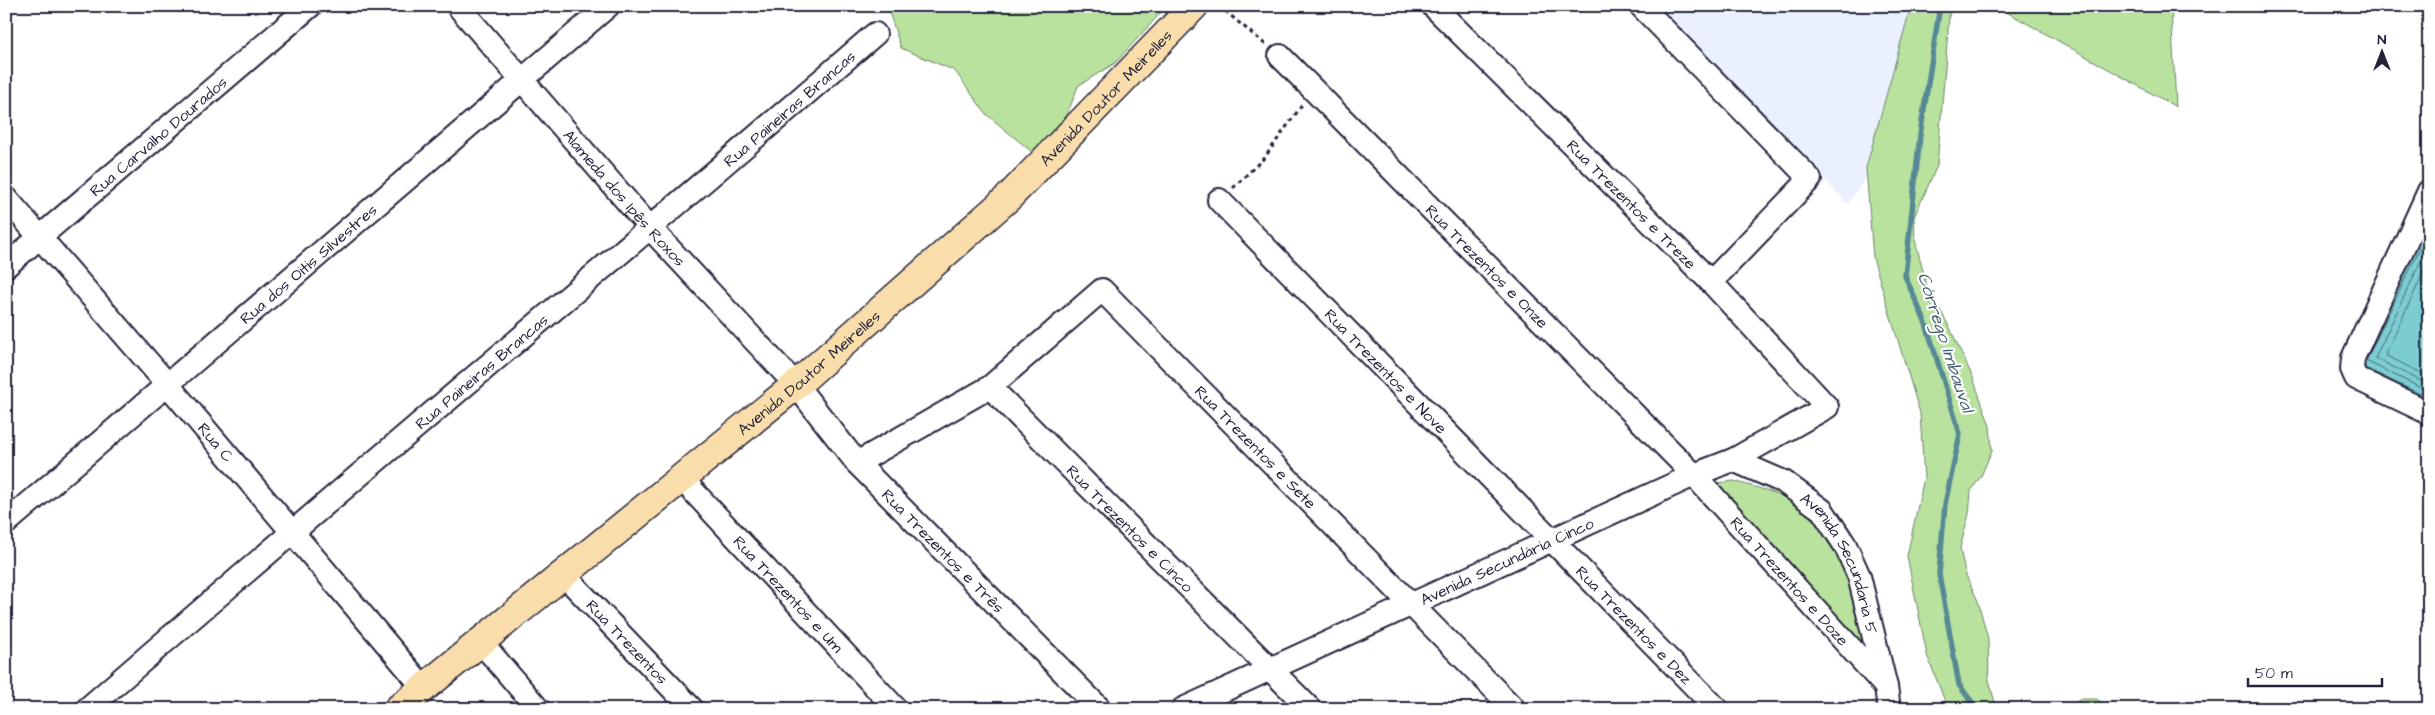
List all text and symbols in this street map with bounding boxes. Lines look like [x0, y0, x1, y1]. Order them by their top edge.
street label: Avenida Doutor Meirelles [1035, 25, 1177, 171]
north arrow [2358, 28, 2408, 78]
text: N [2378, 30, 2387, 50]
street label: Rua Paineiras Brancas [719, 46, 861, 172]
street label: Rua Carvalho Dourados [85, 72, 232, 202]
street label: Alameda dos Ipês Roxos [558, 125, 690, 272]
street label: Rua Trezentos e Treze [1562, 135, 1701, 275]
street label: Rua dos Oitis Silvestres [235, 199, 382, 330]
street label: Rua Trezentos e Onze [1420, 200, 1553, 334]
water label: Córrego Imbauval [1910, 269, 1981, 418]
street label: Rua Trezentos e Nove [1319, 304, 1452, 439]
street label: Avenida Doutor Meirelles [733, 305, 886, 441]
street label: Rua Paineiras Brancas [411, 309, 553, 435]
street label: Rua Trezentos e Sete [1190, 381, 1321, 514]
street label: Rua C [192, 418, 238, 467]
street label: Rua Trezentos e Cinco [1061, 460, 1198, 598]
street label: Rua Trezentos e Três [876, 484, 1009, 618]
street label: Avenida Secundaria 5 [1795, 488, 1883, 637]
street label: Avenida Secundária Cinco [1417, 512, 1597, 611]
street label: Rua Trezentos e Doze [1725, 512, 1854, 651]
street label: Rua Trezentos e Um [728, 531, 848, 658]
street label: Rua Trezentos e Dez [1571, 561, 1697, 690]
street label: Rua Trezentos [581, 595, 673, 689]
scale bar [2248, 655, 2381, 687]
text: 50 m [2255, 663, 2293, 684]

